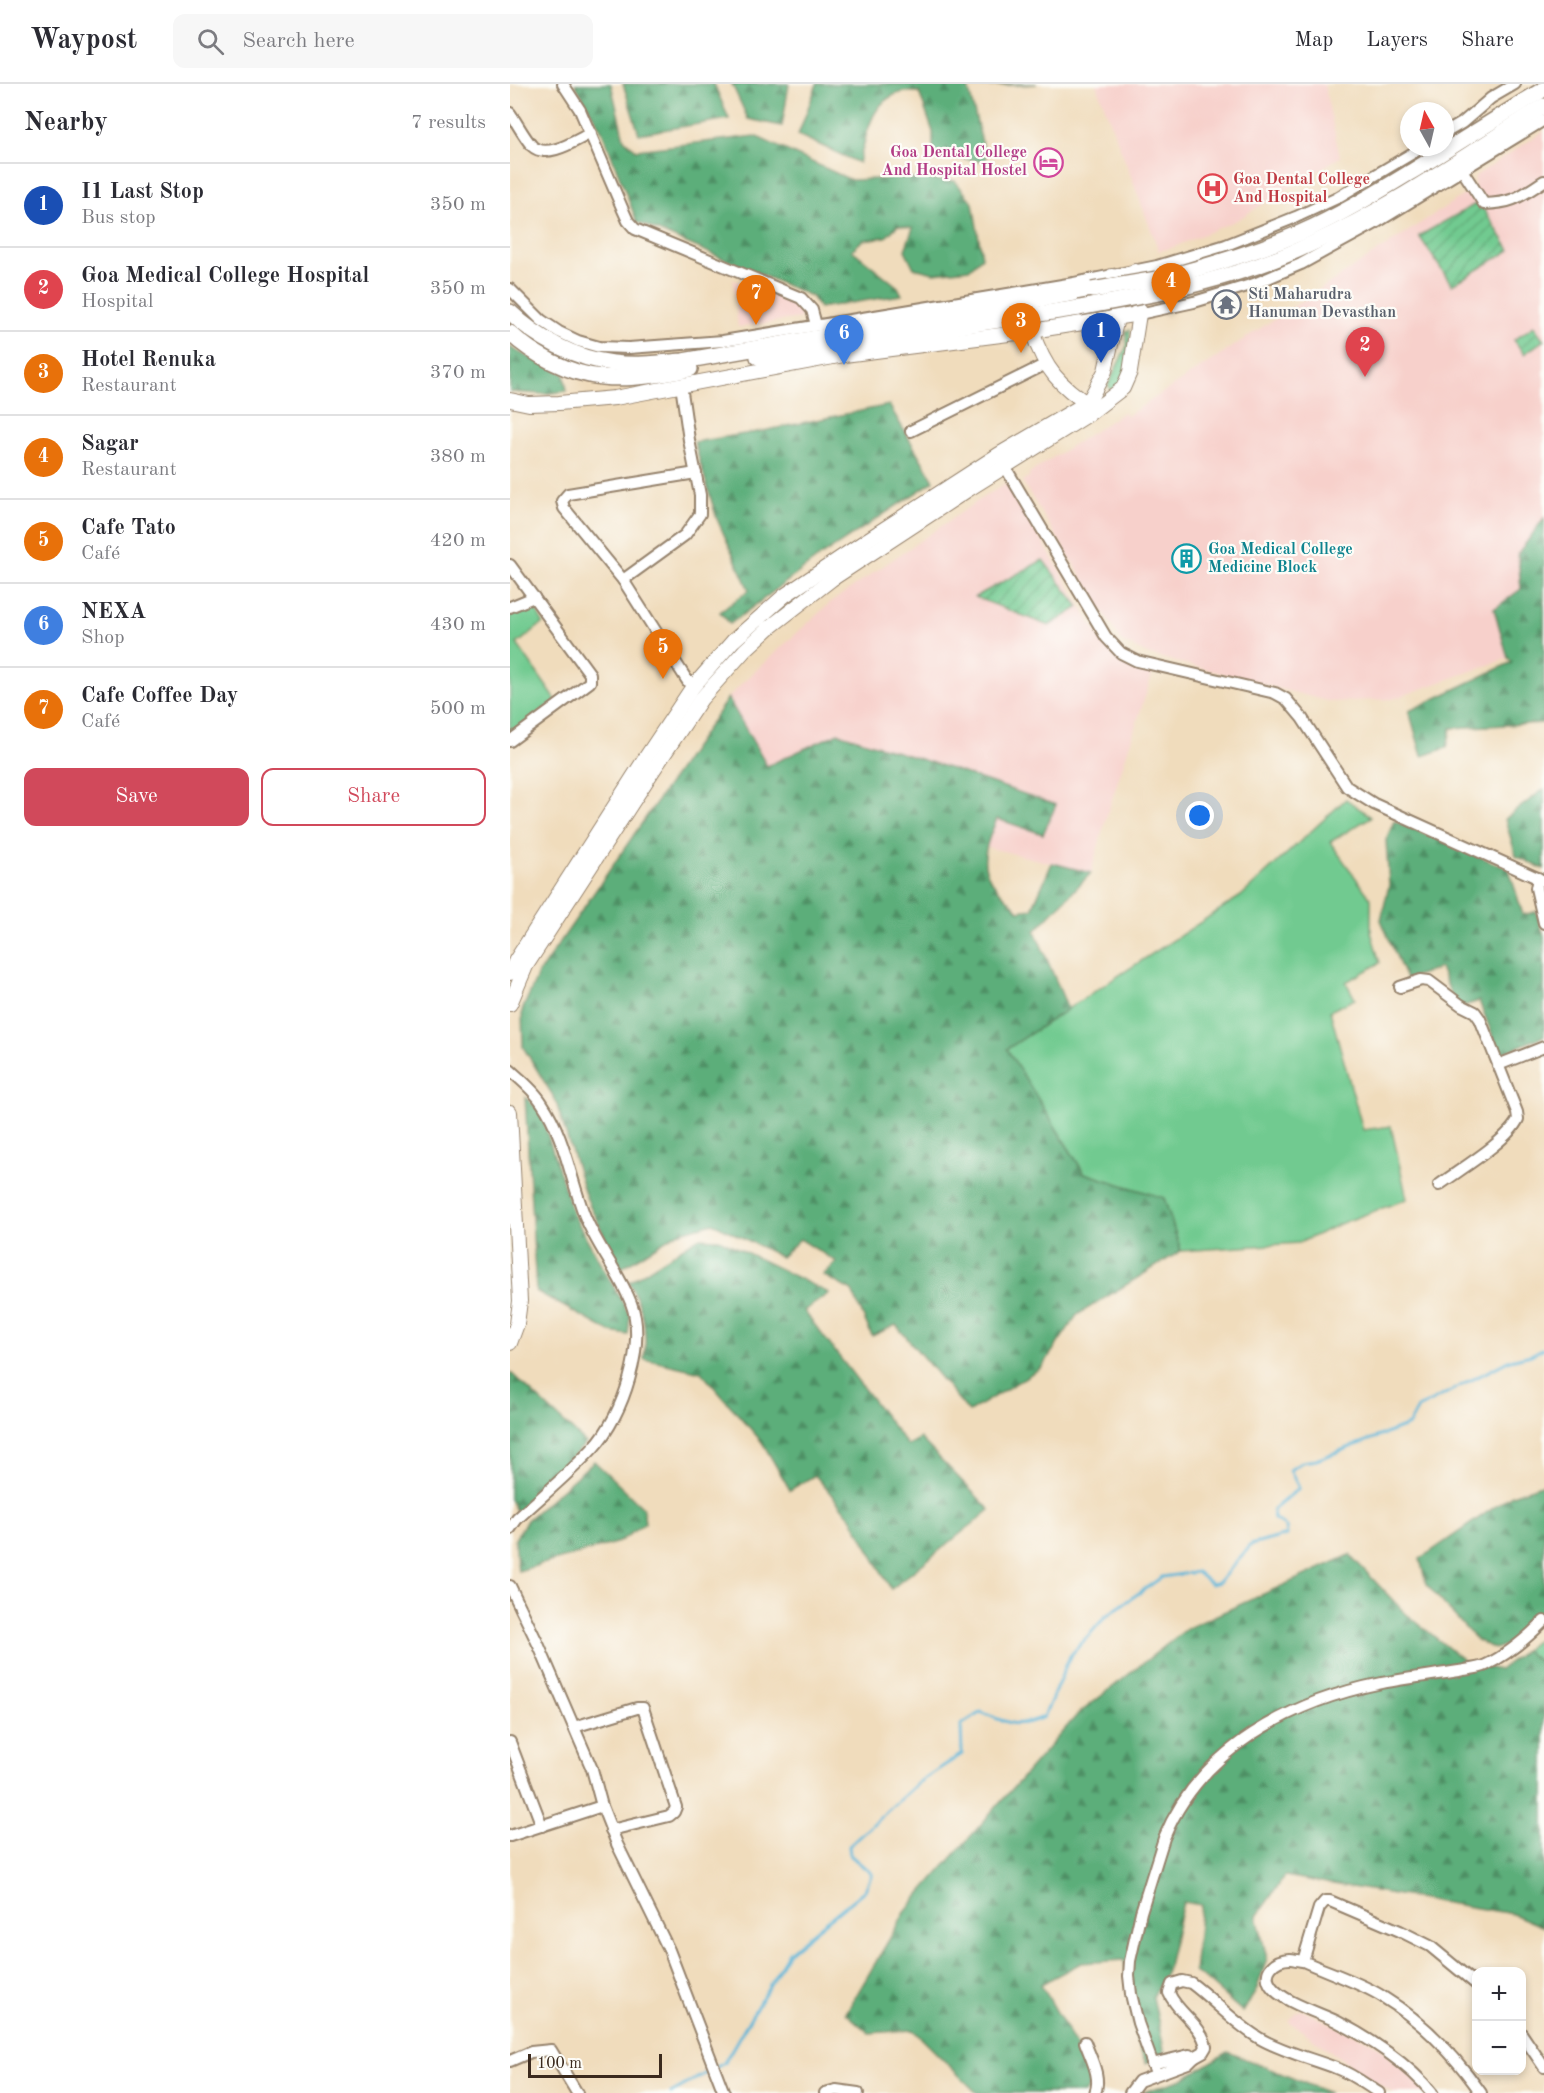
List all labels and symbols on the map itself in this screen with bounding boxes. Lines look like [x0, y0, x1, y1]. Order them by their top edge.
north arrow [1400, 102, 1454, 156]
place label: Goa Dental College And Hospital Hostel [882, 145, 1027, 179]
hotel icon: Goa Dental College And Hospital Hostel [1032, 146, 1064, 178]
place label: Goa Dental College And Hospital [1233, 172, 1370, 206]
hospital icon: Goa Dental College And Hospital [1196, 173, 1228, 205]
pin: 4 [1152, 264, 1190, 313]
pin: 7 [736, 276, 776, 325]
place label: Sti Maharudra Hanuman Devasthan [1248, 287, 1396, 321]
temple icon: Sti Maharudra Hanuman Devasthan [1211, 288, 1243, 320]
pin: 3 [1002, 304, 1040, 353]
pin: 1 [1082, 314, 1120, 363]
pin: 6 [824, 316, 864, 365]
pin: 2 [1346, 328, 1384, 377]
place label: Goa Medical College Medicine Block [1208, 542, 1353, 576]
building icon: Goa Medical College Medicine Block [1171, 543, 1203, 575]
pin: 5 [644, 630, 682, 679]
your location [1185, 801, 1214, 830]
scale bar [528, 2051, 662, 2078]

